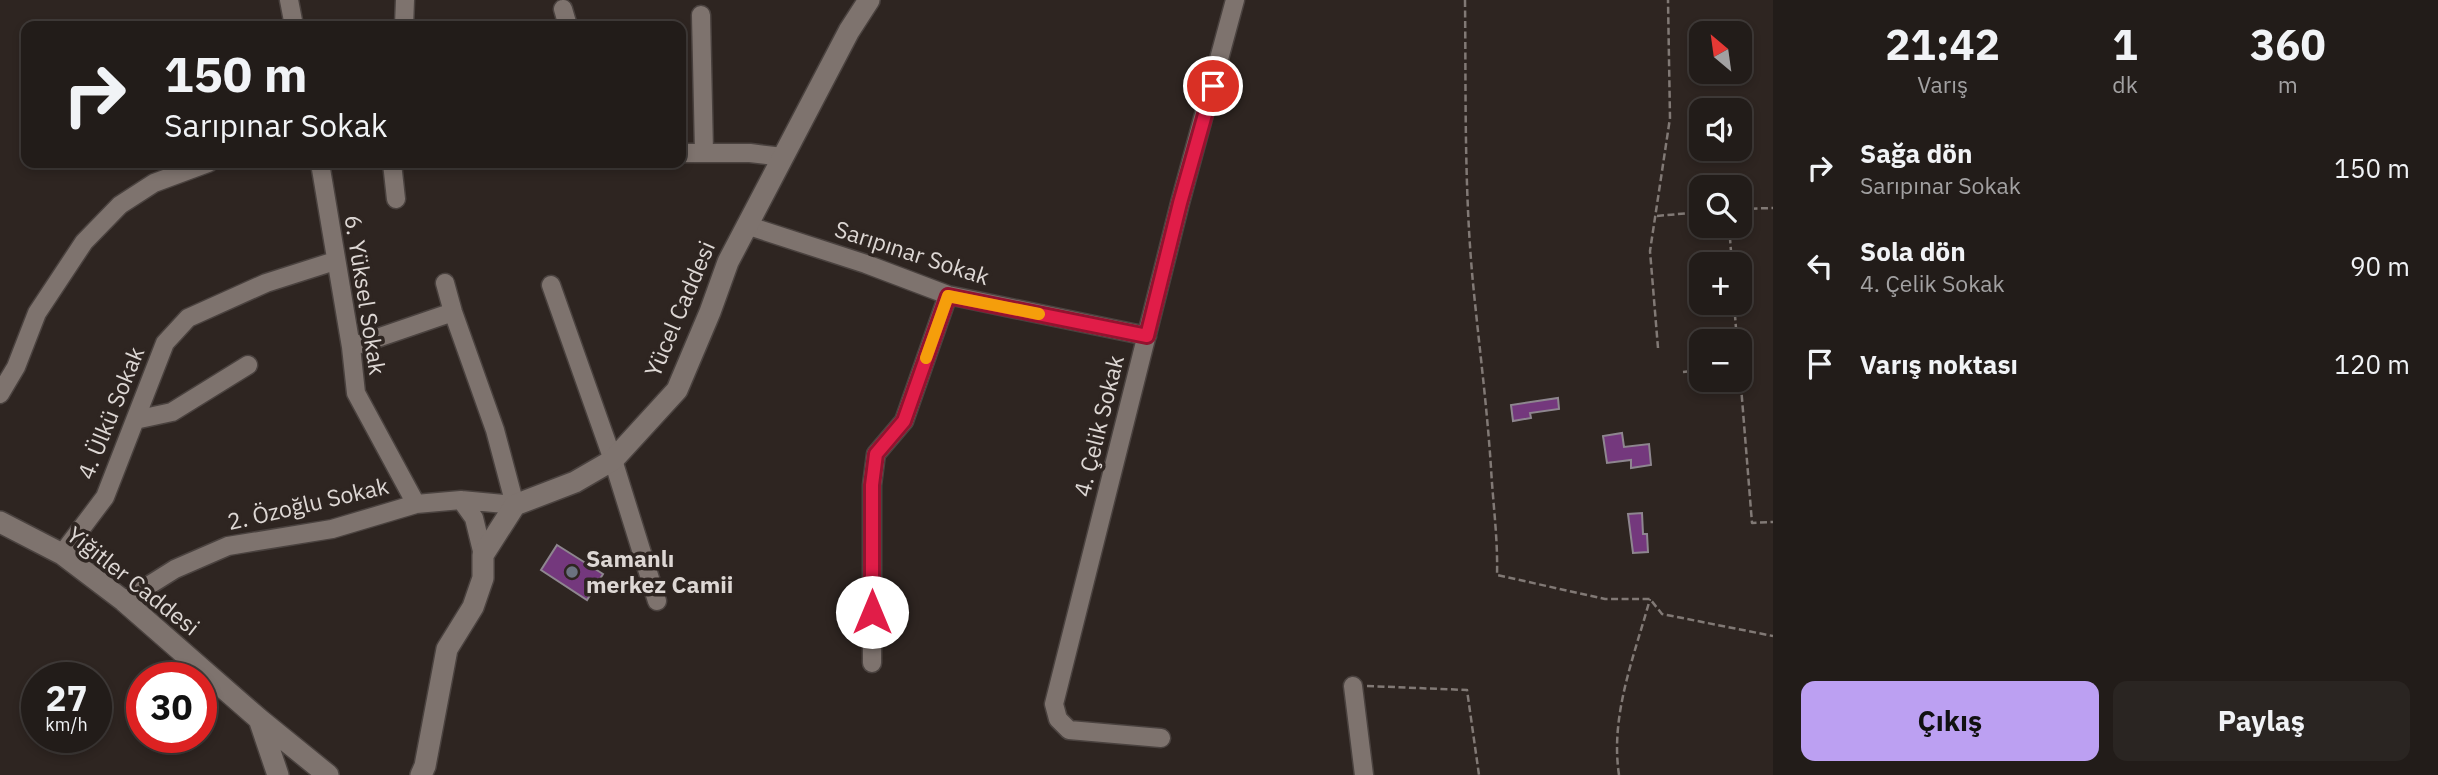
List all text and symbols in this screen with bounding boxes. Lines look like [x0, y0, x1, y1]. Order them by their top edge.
text: 21:42 [1885, 17, 2000, 72]
text: 1 [2112, 17, 2138, 72]
text: 360 [2250, 17, 2326, 72]
north arrow [1689, 21, 1752, 84]
map controls [1689, 21, 1752, 392]
text: 150 m [164, 42, 308, 105]
icon: right [49, 49, 140, 140]
pin [1183, 56, 1243, 116]
icon: arrive [1194, 67, 1232, 105]
text: Varış [1917, 69, 1968, 99]
text: dk [2112, 69, 2138, 99]
text: m [2278, 69, 2298, 99]
button: sound [1689, 98, 1752, 161]
text: Sarıpınar Sokak [164, 104, 388, 146]
text: Sağa dön [1860, 136, 1972, 170]
icon: right [1801, 149, 1839, 187]
text: 150 m [2334, 151, 2410, 185]
text: Sarıpınar Sokak [1860, 170, 2021, 200]
button: search [1689, 175, 1752, 238]
street label: 6. Yüksel Sokak [339, 213, 393, 377]
street label: Sarıpınar Sokak [831, 213, 993, 291]
text: Sola dön [1860, 234, 1966, 268]
street label: Yücel Caddesi [637, 236, 721, 381]
icon: left [1801, 247, 1839, 285]
text: 90 m [2350, 249, 2410, 283]
button: + [1689, 252, 1752, 315]
text: 4. Çelik Sokak [1860, 268, 2005, 298]
button: − [1689, 329, 1752, 392]
street label: 4. Ülkü Sokak [70, 342, 150, 483]
icon: arrive [1801, 345, 1839, 383]
text: Varış noktası [1860, 347, 2018, 381]
text: 120 m [2334, 347, 2410, 381]
street label: 4. Çelik Sokak [1066, 352, 1130, 500]
street label: 2. Özoğlu Sokak [224, 470, 391, 536]
street label: Yiğitler Caddesi [61, 519, 206, 641]
place label: Samanlı merkez Camii [586, 543, 733, 599]
marker: Samanlı merkez Camii [564, 564, 580, 580]
position arrow [835, 575, 909, 649]
speed limit sign: 30 [126, 662, 217, 753]
text: 27 [45, 675, 88, 721]
button: Çıkış [1801, 681, 2099, 761]
button: Paylaş [2113, 681, 2410, 761]
text: km/h [45, 713, 88, 736]

